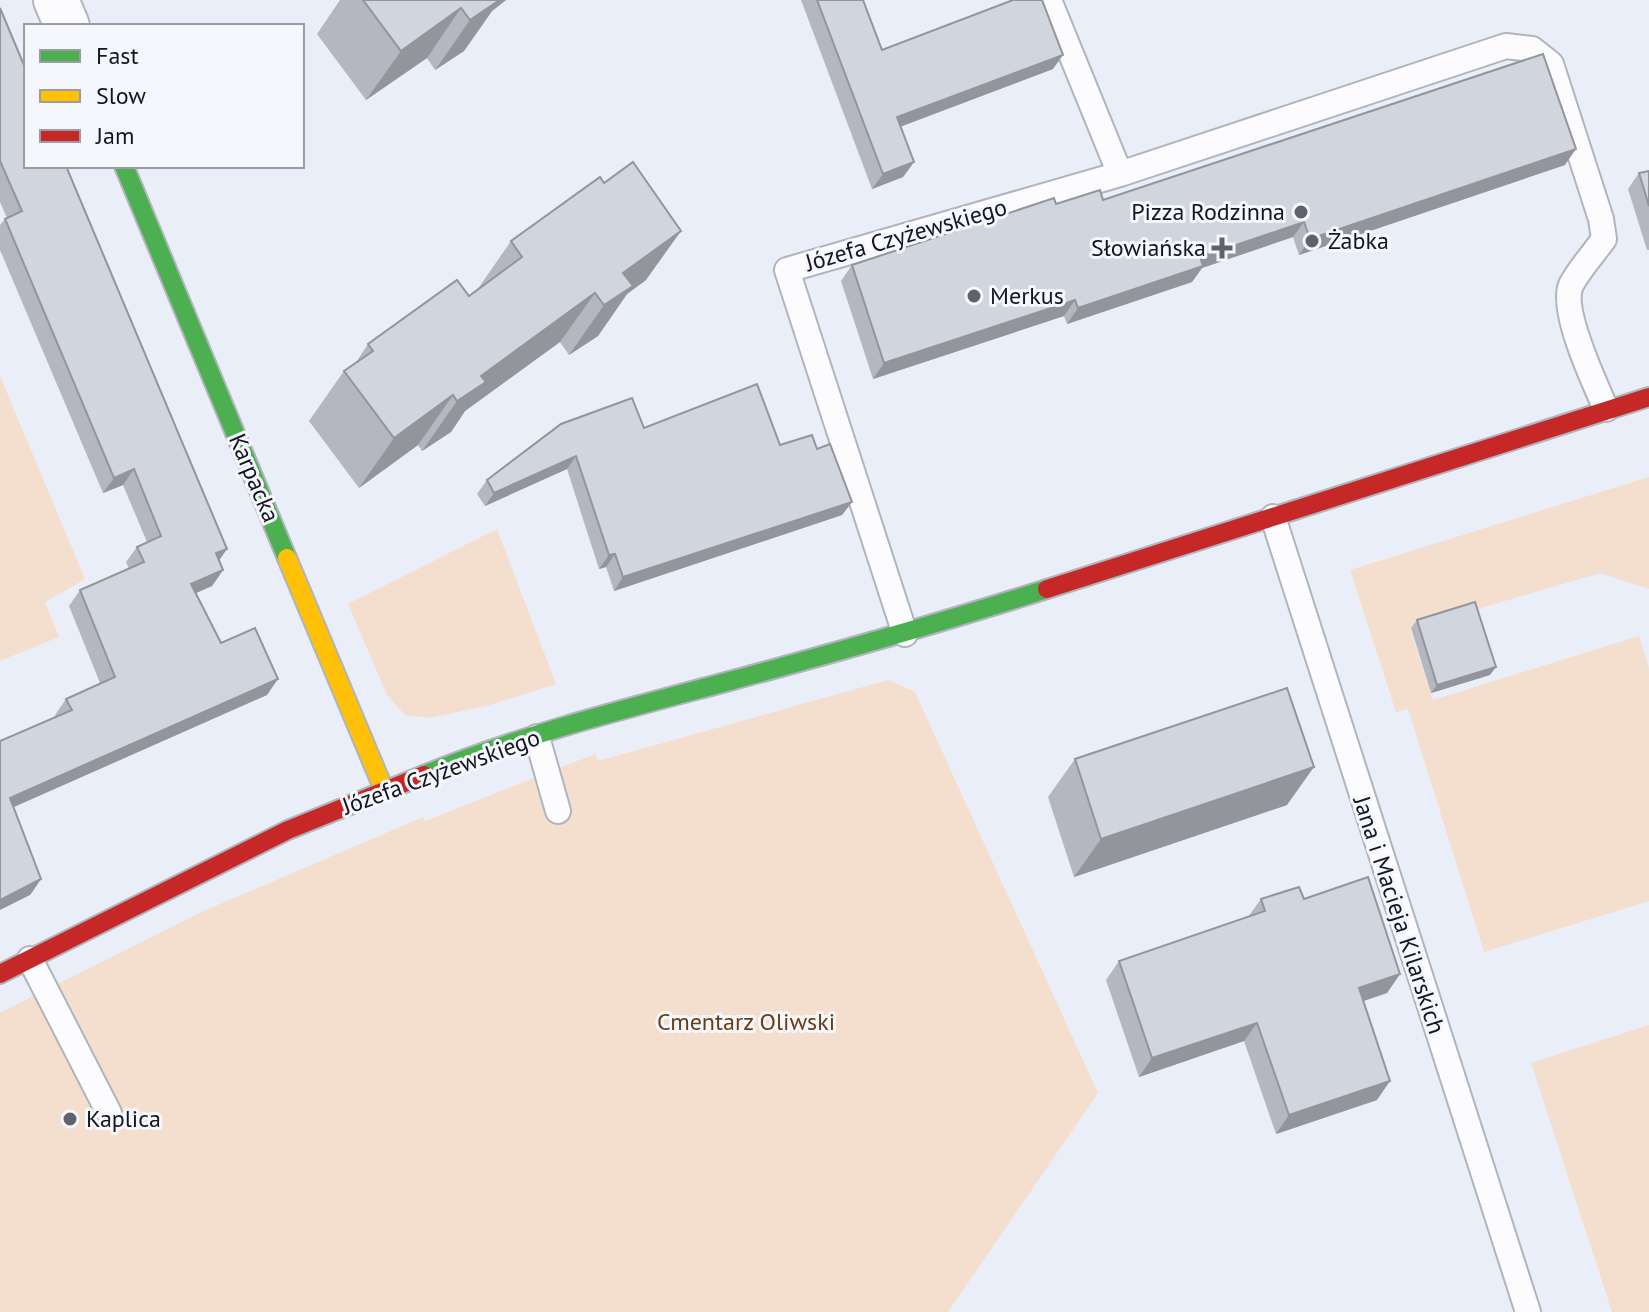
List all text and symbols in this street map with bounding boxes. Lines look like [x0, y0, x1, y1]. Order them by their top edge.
legend [24, 24, 304, 168]
text: Fast [96, 40, 139, 71]
text: Slow [96, 80, 146, 111]
text: Jam [95, 120, 134, 151]
street label: Józefa Czyżewskiego [801, 191, 1010, 278]
place label: Pizza Rodzinna [1131, 196, 1285, 227]
marker: Pizza Rodzinna [1292, 203, 1310, 221]
place label: Żabka [1328, 225, 1389, 256]
place label: Słowiańska [1091, 232, 1206, 263]
marker: Żabka [1303, 232, 1321, 250]
marker: Słowiańska [1213, 239, 1231, 257]
place label: Merkus [990, 280, 1064, 311]
marker: Merkus [965, 287, 983, 305]
street label: Karpacka [222, 429, 287, 527]
street label: Józefa Czyżewskiego [337, 721, 544, 822]
street label: Jana i Macieja Kilarskich [1346, 791, 1453, 1038]
park label: Cmentarz Oliwski [657, 1006, 835, 1037]
place label: Kaplica [86, 1103, 161, 1134]
marker: Kaplica [61, 1110, 79, 1128]

